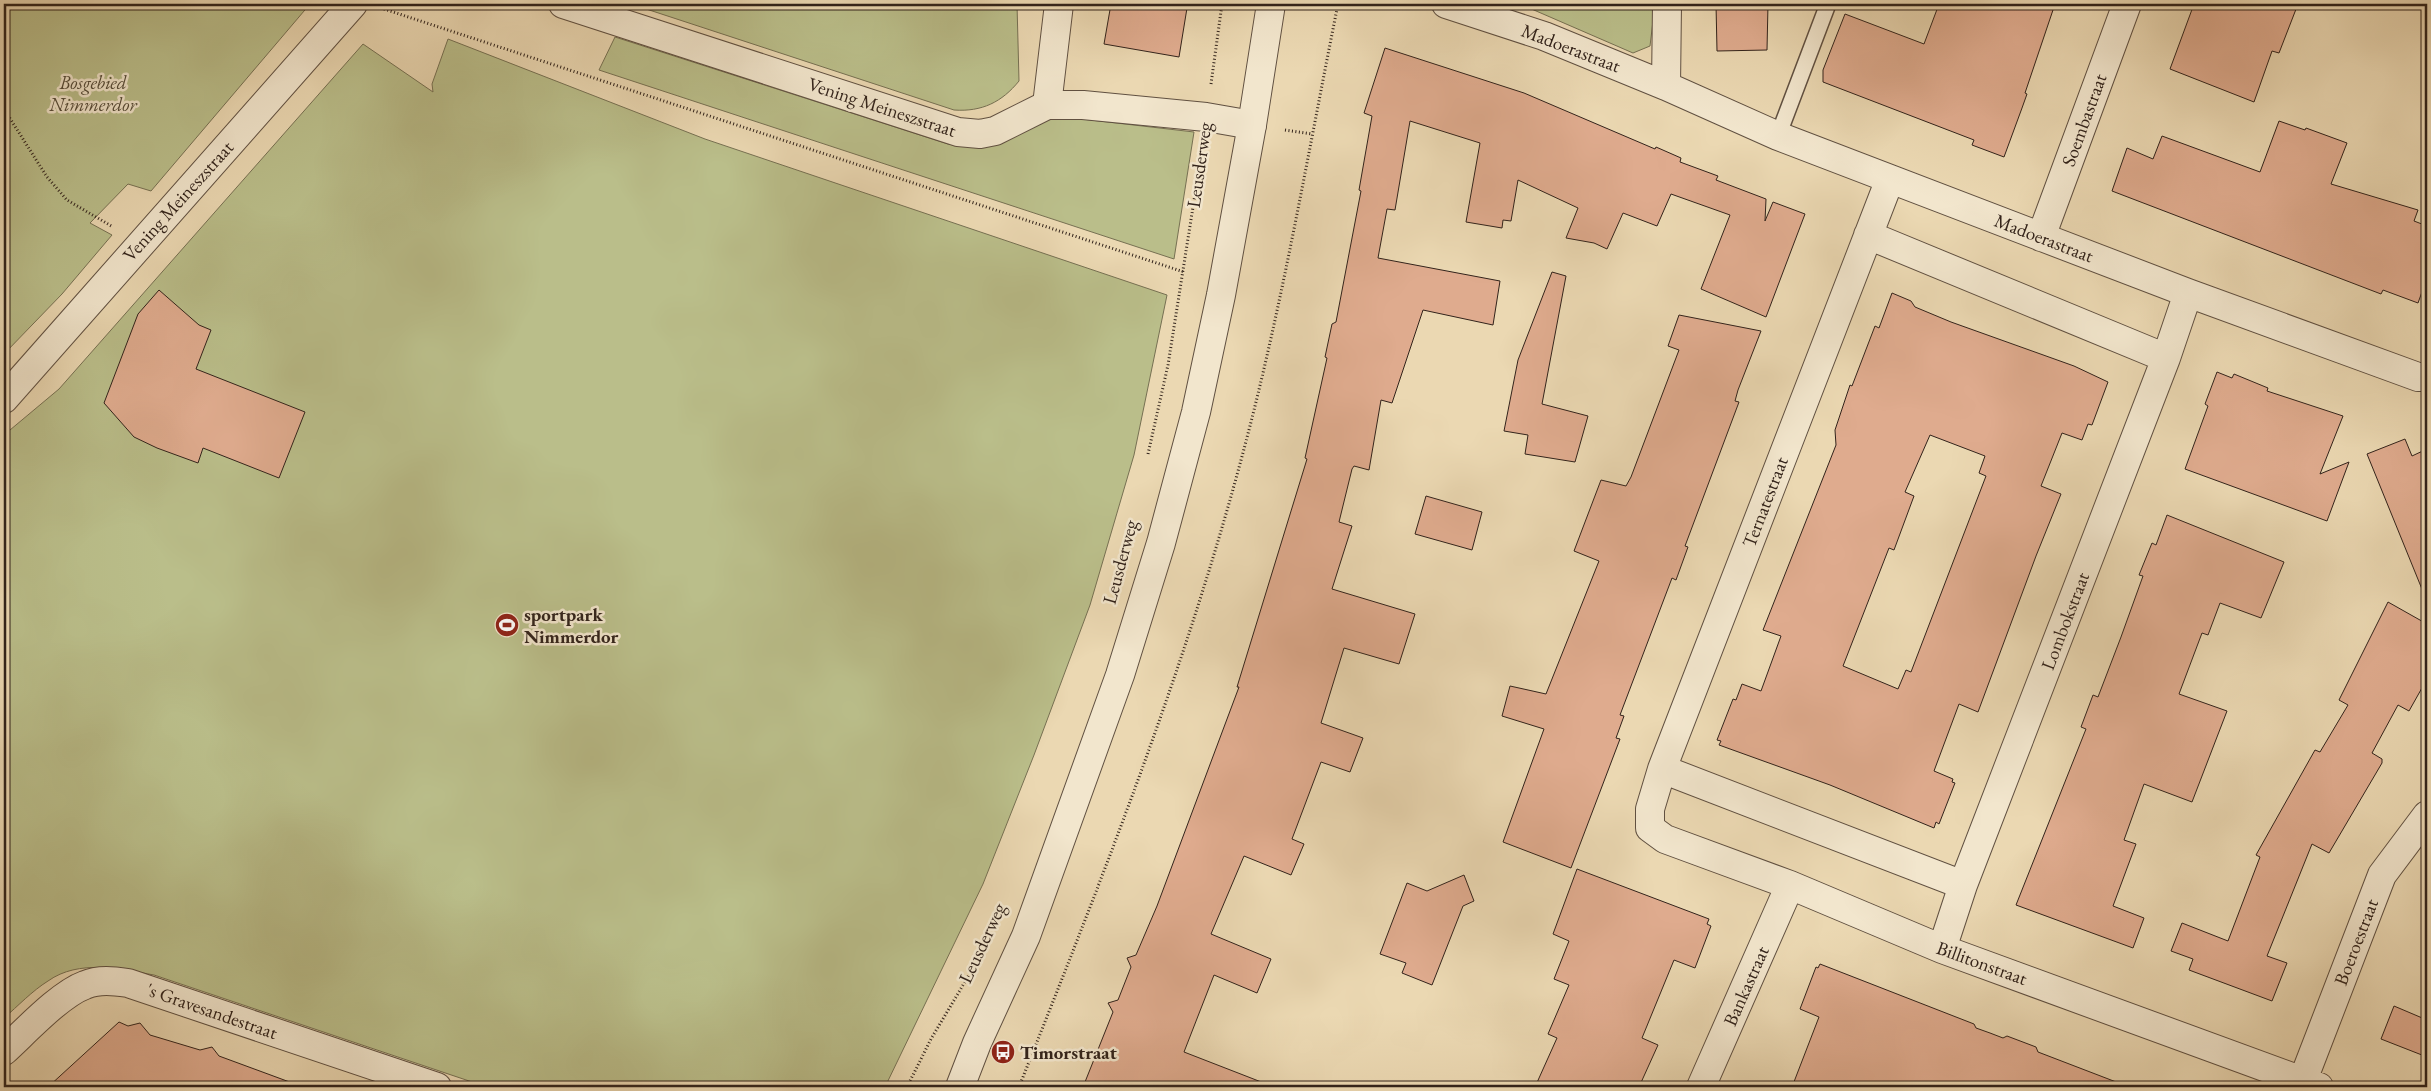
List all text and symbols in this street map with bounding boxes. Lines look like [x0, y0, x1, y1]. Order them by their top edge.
street label: Madoerastraat [1518, 18, 1624, 78]
park label: Bosgebied Nimmerdor [48, 70, 138, 117]
street label: Soembastraat [2056, 70, 2112, 170]
street label: Vening Meineszstraat [805, 71, 959, 143]
street label: Leusderweg [1181, 120, 1217, 209]
street label: Vening Meineszstraat [117, 135, 239, 267]
street label: Madoerastraat [1991, 208, 2097, 268]
street label: Ternatestraat [1736, 453, 1794, 551]
street label: Leusderweg [1097, 516, 1143, 607]
street label: Lombokstraat [2035, 569, 2095, 673]
place label: sportpark Nimmerdor [524, 602, 619, 649]
sports icon: sportpark Nimmerdor [494, 612, 520, 638]
street label: Boeroestraat [2328, 895, 2384, 989]
street label: Leusderweg [952, 898, 1012, 987]
street label: Billitonstraat [1933, 935, 2031, 991]
street label: Bankastraat [1717, 942, 1775, 1030]
street label: 's Gravesandestraat [143, 977, 281, 1045]
bus stop icon: Timorstraat [990, 1039, 1016, 1065]
place label: Timorstraat [1020, 1040, 1117, 1065]

